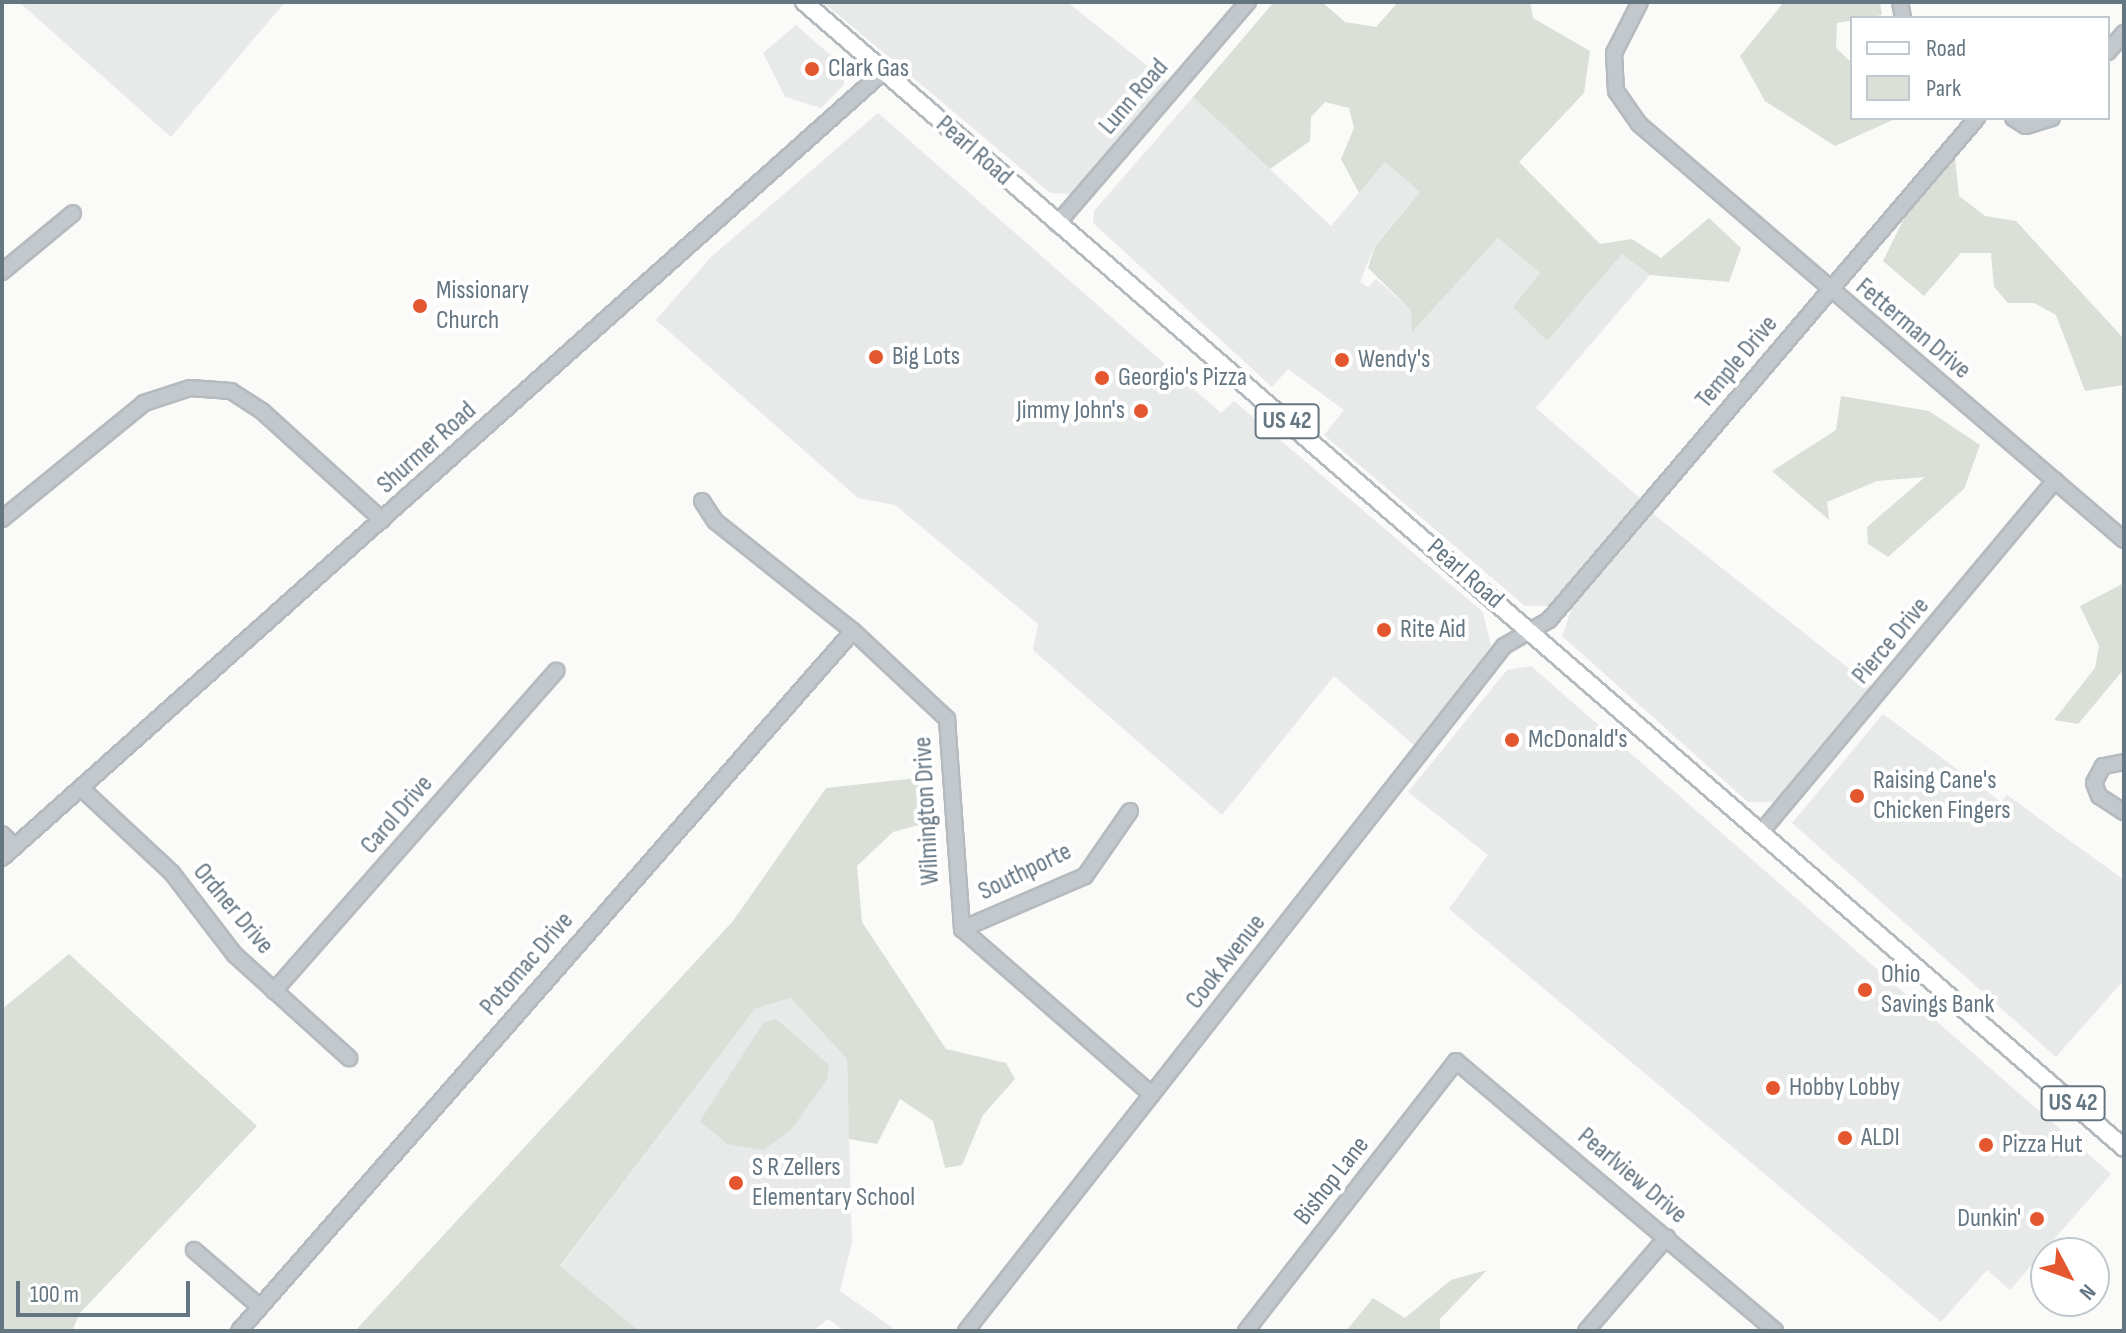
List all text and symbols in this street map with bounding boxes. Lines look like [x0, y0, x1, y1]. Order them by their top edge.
legend [1850, 16, 2110, 120]
text: Road [1926, 34, 1966, 63]
place label: Clark Gas [828, 53, 909, 85]
street label: Lunn Road [1093, 53, 1175, 141]
marker: Clark Gas [803, 60, 821, 78]
text: Park [1926, 74, 1961, 103]
street label: Pearl Road [929, 109, 1019, 193]
street label: Fetterman Drive [1849, 272, 1977, 386]
place label: Missionary Church [436, 275, 529, 336]
marker: Missionary Church [411, 297, 429, 315]
street label: Temple Drive [1689, 309, 1785, 415]
place label: Big Lots [892, 341, 960, 373]
place label: Wendy's [1358, 344, 1430, 376]
marker: Big Lots [867, 348, 885, 366]
marker: Wendy's [1333, 351, 1351, 369]
place label: Georgio's Pizza [1118, 362, 1247, 394]
marker: Georgio's Pizza [1093, 369, 1111, 387]
street label: Shurmer Road [371, 395, 483, 501]
place label: Jimmy John's [1017, 395, 1125, 427]
road number: US 42 [1253, 401, 1321, 441]
marker: Jimmy John's [1132, 402, 1150, 420]
street label: Pearl Road [1420, 532, 1510, 616]
street label: Pierce Drive [1846, 591, 1936, 691]
place label: Rite Aid [1400, 614, 1466, 646]
marker: Rite Aid [1375, 621, 1393, 639]
place label: McDonald's [1528, 724, 1628, 756]
marker: McDonald's [1503, 731, 1521, 749]
street label: Wilmington Drive [908, 736, 946, 886]
place label: Raising Cane's Chicken Fingers [1873, 765, 2011, 826]
street label: Carol Drive [354, 769, 440, 861]
marker: Raising Cane's Chicken Fingers [1848, 787, 1866, 805]
street label: Southporte [974, 836, 1076, 908]
street label: Ordner Drive [186, 857, 280, 961]
street label: Potomac Drive [474, 906, 580, 1022]
street label: Cook Avenue [1179, 908, 1273, 1016]
place label: Ohio Savings Bank [1881, 959, 1995, 1020]
marker: Ohio Savings Bank [1856, 981, 1874, 999]
place label: Hobby Lobby [1789, 1072, 1900, 1104]
marker: Hobby Lobby [1764, 1079, 1782, 1097]
road number: US 42 [2039, 1083, 2107, 1123]
street label: Pearlview Drive [1571, 1121, 1693, 1231]
place label: ALDI [1861, 1122, 1900, 1154]
marker: ALDI [1836, 1129, 1854, 1147]
place label: Pizza Hut [2002, 1129, 2083, 1161]
street label: Bishop Lane [1288, 1131, 1376, 1231]
marker: Pizza Hut [1977, 1136, 1995, 1154]
place label: S R Zellers Elementary School [752, 1152, 915, 1214]
marker: S R Zellers Elementary School [727, 1174, 745, 1192]
place label: Dunkin' [1957, 1203, 2021, 1235]
marker: Dunkin' [2028, 1210, 2046, 1228]
north arrow [2030, 1237, 2110, 1317]
scale bar [20, 1265, 194, 1315]
text: N [2073, 1278, 2101, 1305]
text: 100 m [30, 1280, 79, 1309]

